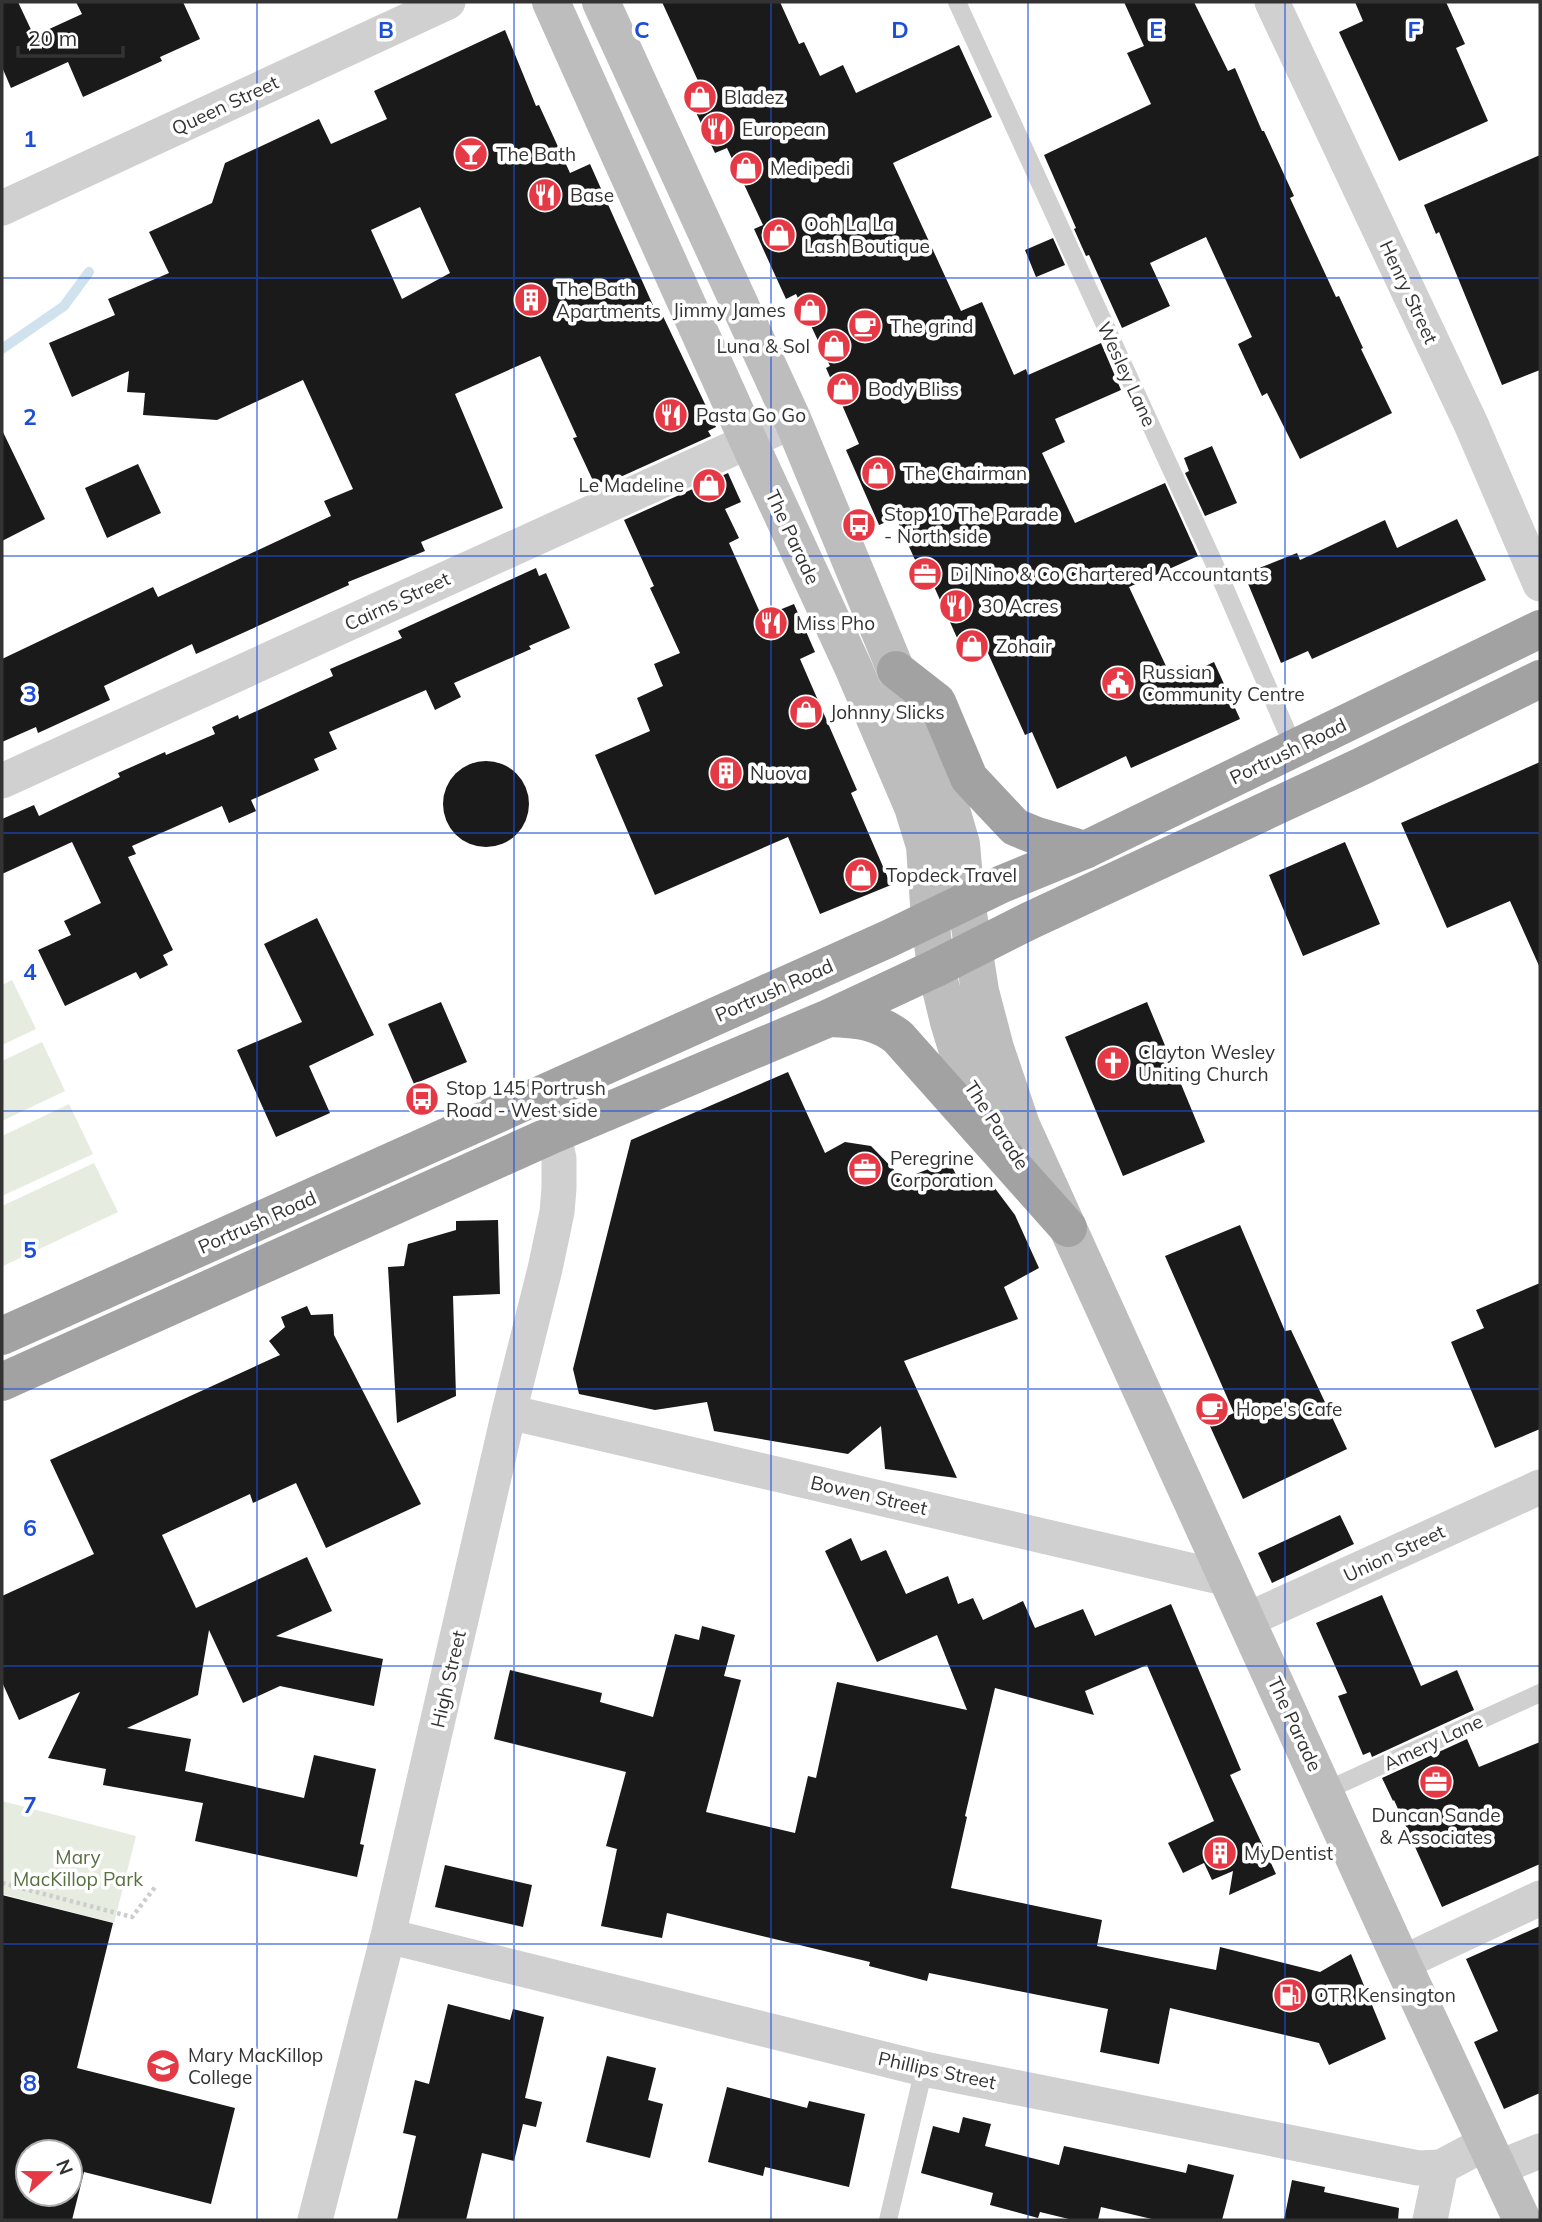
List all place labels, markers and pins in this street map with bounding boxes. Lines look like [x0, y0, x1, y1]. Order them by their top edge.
shop icon: Bladez [681, 78, 719, 116]
place label: Bladez [724, 85, 785, 109]
restaurant icon: European [698, 110, 736, 148]
place label: European [742, 117, 826, 141]
bar icon: The Bath [452, 135, 490, 173]
place label: The Bath [496, 142, 576, 166]
shop icon: Medipedi [727, 149, 765, 187]
place label: Medipedi [770, 156, 850, 180]
restaurant icon: Base [526, 176, 564, 214]
place label: Base [570, 183, 614, 207]
place label: Ooh La La Lash Boutique [804, 212, 930, 258]
shop icon: Ooh La La Lash Boutique [760, 216, 798, 254]
place label: The Bath Apartments [556, 277, 661, 323]
building icon: The Bath Apartments [512, 281, 550, 319]
shop icon: Jimmy James [791, 291, 829, 329]
place label: Jimmy James [673, 298, 786, 322]
cafe icon: The grind [846, 307, 884, 345]
place label: The grind [890, 314, 973, 338]
shop icon: Luna & Sol [815, 327, 853, 365]
place label: Luna & Sol [716, 334, 810, 358]
shop icon: Body Bliss [824, 370, 862, 408]
place label: Body Bliss [868, 377, 959, 401]
restaurant icon: Pasta Go Go [652, 396, 690, 434]
place label: Pasta Go Go [696, 403, 806, 427]
shop icon: The Chairman [859, 454, 897, 492]
place label: The Chairman [903, 461, 1027, 485]
shop icon: Le Madeline [690, 466, 728, 504]
place label: Le Madeline [578, 473, 684, 497]
place label: Stop 10 The Parade - North side [884, 502, 1058, 548]
bus stop icon: Stop 10 The Parade - North side [840, 506, 878, 544]
office icon: Di Nino & Co Chartered Accountants [906, 555, 944, 593]
place label: Di Nino & Co Chartered Accountants [950, 562, 1269, 586]
restaurant icon: 30 Acres [937, 587, 975, 625]
place label: 30 Acres [981, 594, 1059, 618]
restaurant icon: Miss Pho [752, 604, 790, 642]
place label: Miss Pho [796, 611, 875, 635]
shop icon: Zohair [953, 627, 991, 665]
place label: Zohair [996, 634, 1052, 658]
place label: Russian Community Centre [1142, 660, 1305, 706]
public building icon: Russian Community Centre [1099, 664, 1137, 702]
shop icon: Johnny Slicks [787, 693, 825, 731]
place label: Johnny Slicks [830, 700, 945, 724]
building icon: Nuova [707, 754, 745, 792]
place label: Nuova [750, 761, 807, 785]
shop icon: Topdeck Travel [842, 856, 880, 894]
place label: Topdeck Travel [886, 863, 1017, 887]
place label: Clayton Wesley Uniting Church [1138, 1040, 1275, 1086]
church icon: Clayton Wesley Uniting Church [1094, 1044, 1132, 1082]
place label: Stop 145 Portrush Road - West side [446, 1076, 606, 1122]
bus stop icon: Stop 145 Portrush Road - West side [403, 1080, 441, 1118]
place label: Peregrine Corporation [890, 1146, 994, 1192]
office icon: Peregrine Corporation [846, 1150, 884, 1188]
cafe icon: Hope's Cafe [1193, 1390, 1231, 1428]
place label: Hope's Cafe [1236, 1397, 1342, 1421]
office icon: Duncan Sande & Associates [1417, 1763, 1455, 1801]
place label: Duncan Sande & Associates [1371, 1803, 1501, 1849]
building icon: MyDentist [1201, 1834, 1239, 1872]
place label: MyDentist [1244, 1841, 1334, 1865]
fuel station icon: OTR Kensington [1271, 1976, 1309, 2014]
place label: OTR Kensington [1314, 1983, 1456, 2007]
place label: Mary MacKillop College [188, 2043, 323, 2089]
school or university icon: Mary MacKillop College [144, 2047, 182, 2085]

